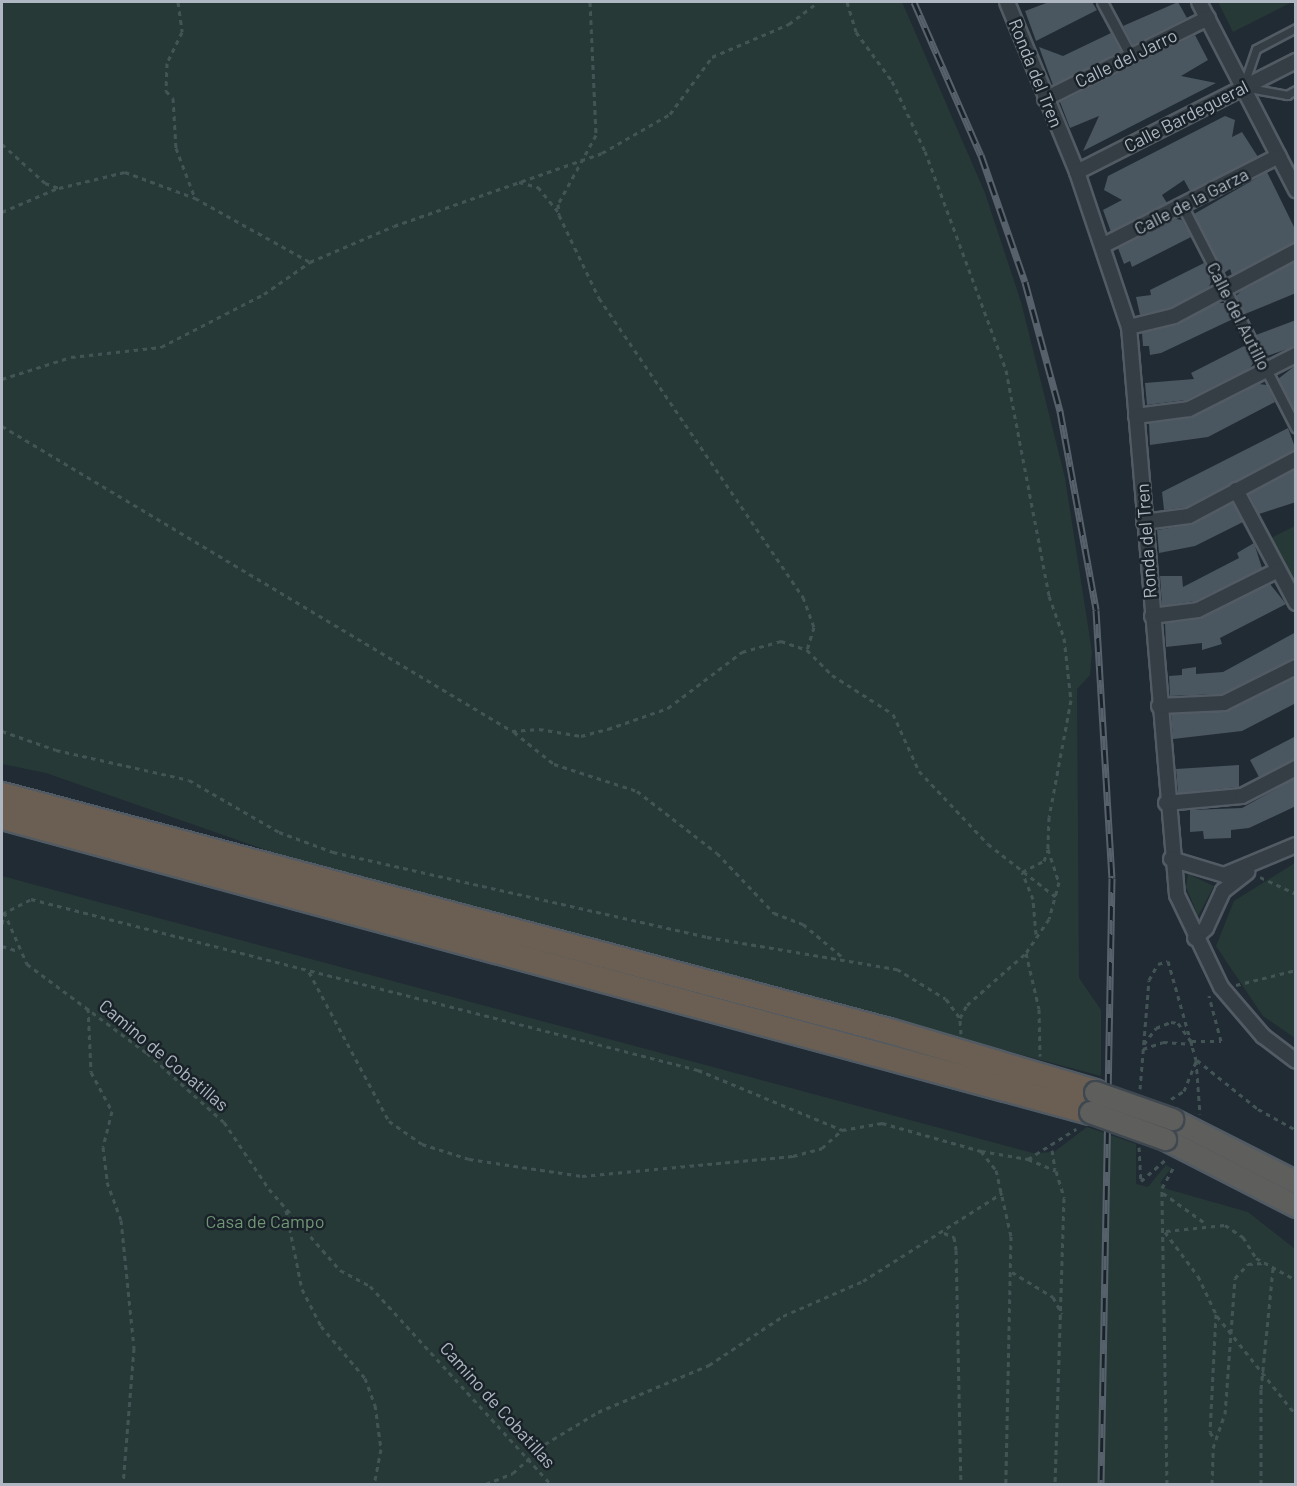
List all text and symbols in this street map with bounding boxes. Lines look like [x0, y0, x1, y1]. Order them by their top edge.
street label: Ronda del Tren [1004, 16, 1068, 130]
street label: Calle del Jarro [1071, 24, 1181, 92]
street label: Calle Bardegueral [1120, 75, 1252, 157]
street label: Calle de la Garza [1130, 163, 1252, 239]
street label: Calle del Autillo [1202, 258, 1276, 374]
street label: Ronda del Tren [1131, 483, 1161, 599]
street label: Camino de Cobatillas [95, 995, 233, 1115]
park label: Casa de Campo [206, 1210, 324, 1232]
street label: Camino de Cobatillas [436, 1337, 560, 1473]

